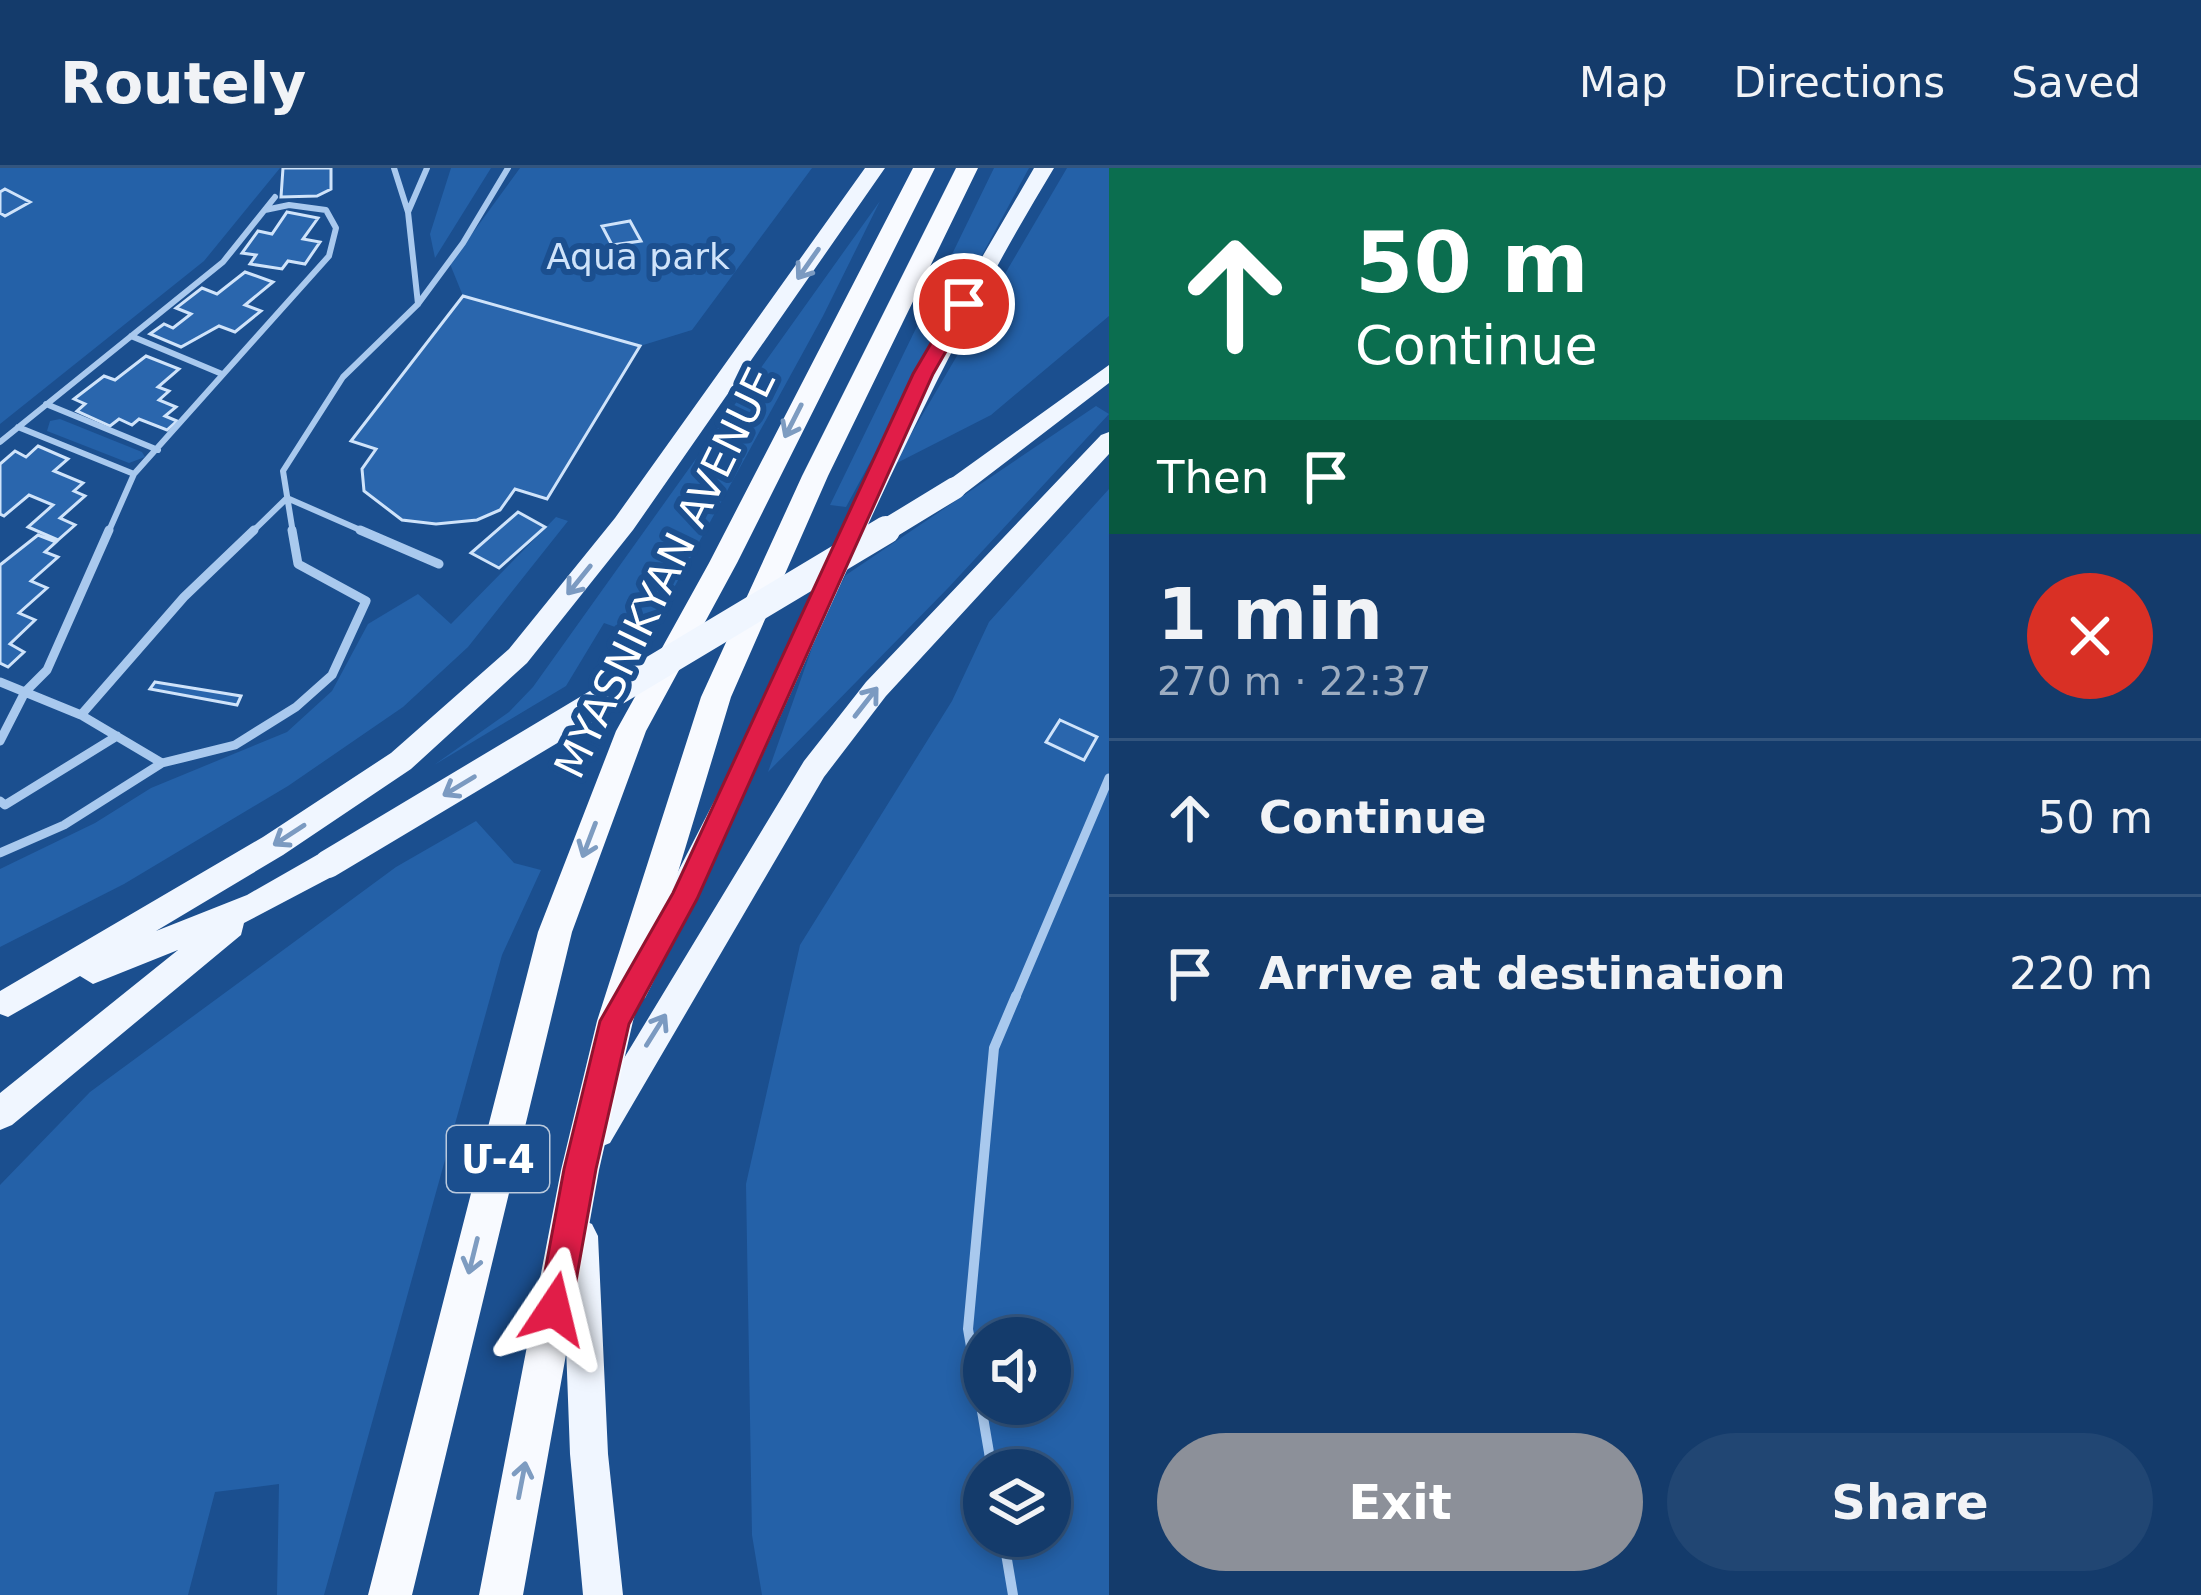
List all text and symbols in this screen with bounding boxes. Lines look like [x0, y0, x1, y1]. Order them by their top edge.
text: Routely [60, 50, 306, 116]
text: Map [1579, 58, 1668, 107]
text: Directions [1734, 58, 1945, 107]
text: Saved [2011, 58, 2141, 107]
text: 50 m [1355, 214, 1589, 312]
icon: ahead [1157, 216, 1313, 372]
park label: Aqua park [546, 236, 730, 277]
one-way arrow [795, 246, 820, 279]
pin [913, 253, 1015, 355]
icon: arrive [931, 271, 997, 337]
text: Continue [1355, 314, 1598, 377]
street label: MYASNIKYAN AVENUE [544, 360, 786, 786]
one-way arrow [780, 403, 803, 438]
icon: arrive [1293, 444, 1359, 510]
text: Then [1157, 451, 1269, 504]
one-way arrow [566, 563, 593, 595]
text: 1 min [1157, 572, 1383, 656]
button: close [2027, 573, 2153, 699]
text: 270 m · 22:37 [1157, 659, 1431, 704]
one-way arrow [852, 687, 879, 719]
one-way arrow [442, 775, 477, 799]
icon: ahead [1157, 785, 1223, 851]
text: Continue [1259, 791, 1487, 844]
text: 50 m [2038, 791, 2153, 844]
one-way arrow [577, 821, 599, 858]
one-way arrow [272, 823, 306, 848]
icon: arrive [1157, 941, 1223, 1007]
text: Arrive at destination [1259, 947, 1785, 1000]
text: 220 m [2009, 947, 2153, 1000]
one-way arrow [644, 1014, 668, 1048]
road number: Մ-4 [447, 1126, 549, 1192]
one-way arrow [461, 1236, 483, 1274]
position arrow [491, 1246, 617, 1372]
map controls [963, 1317, 1071, 1557]
button: sound [963, 1317, 1071, 1425]
button: Exit [1157, 1433, 1643, 1571]
button: Share [1667, 1433, 2153, 1571]
button: layers [963, 1449, 1071, 1557]
one-way arrow [512, 1461, 534, 1500]

